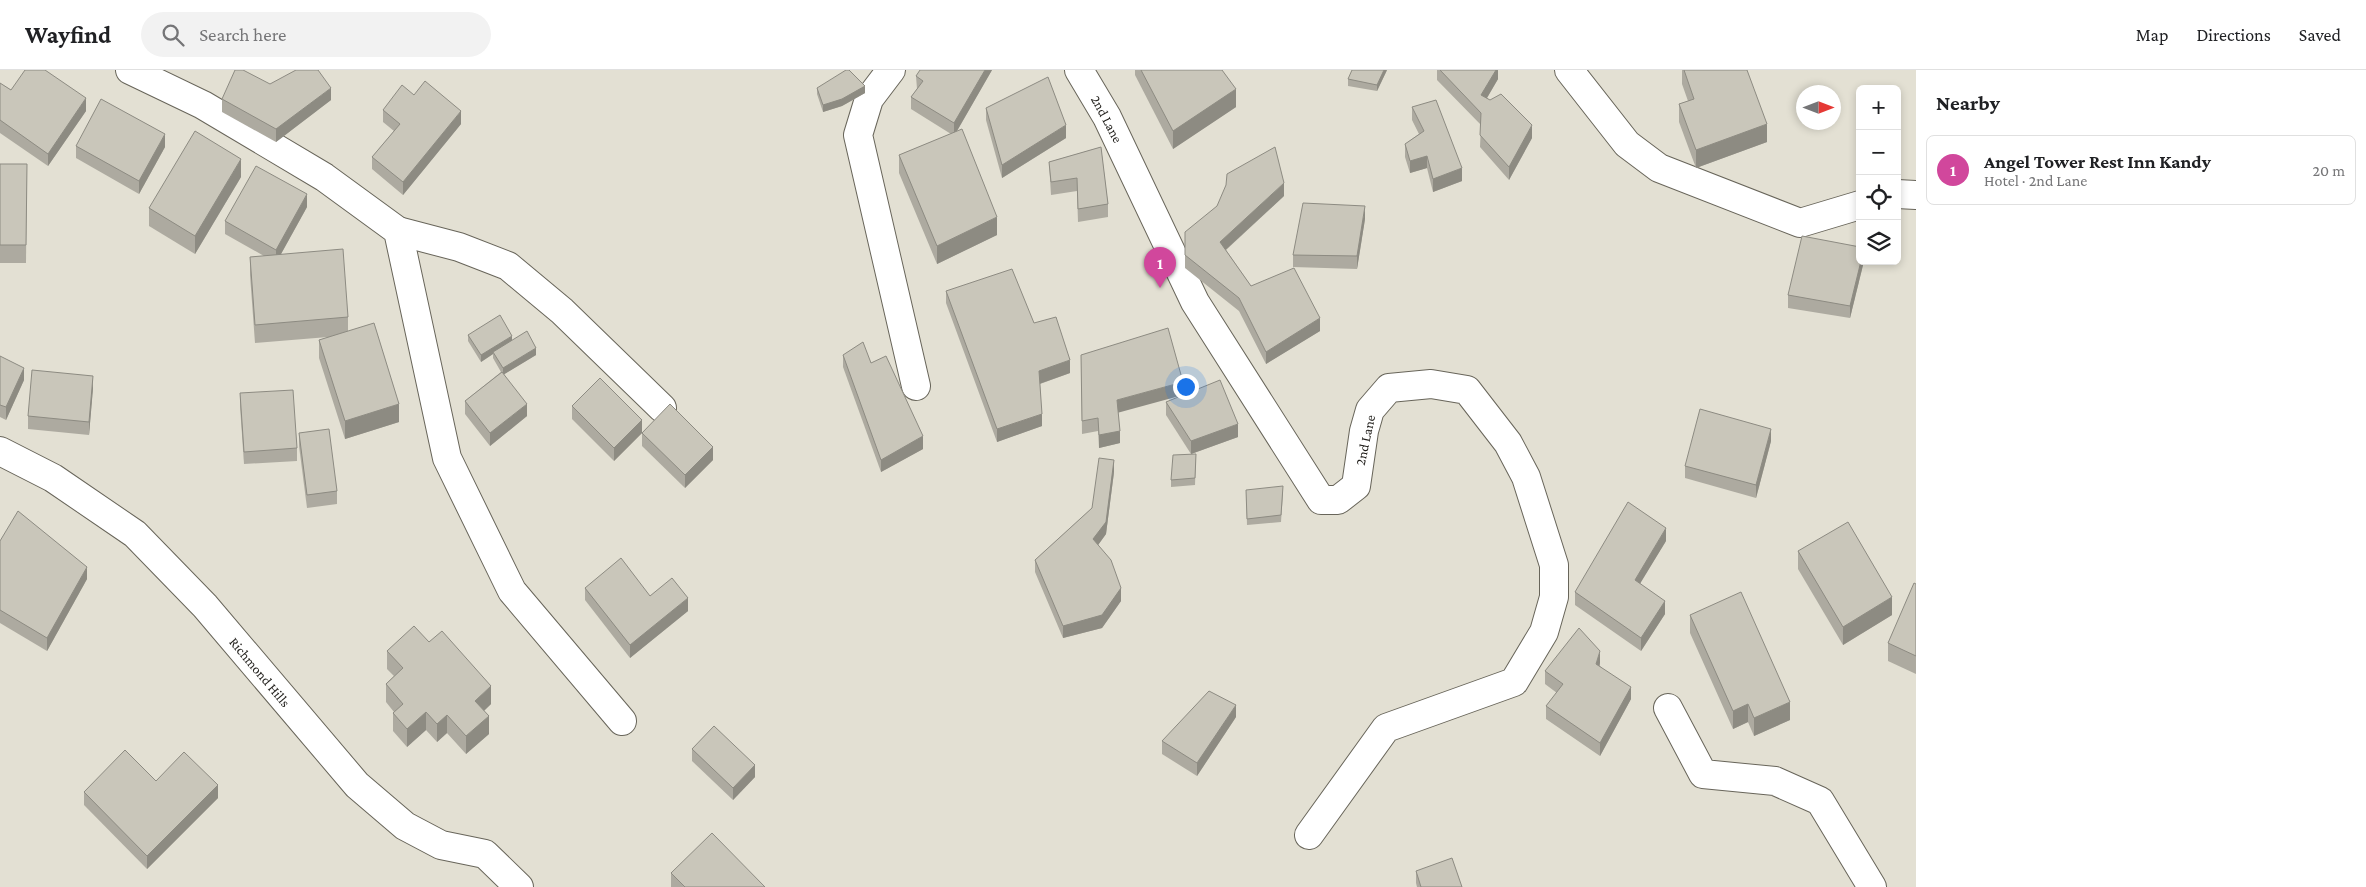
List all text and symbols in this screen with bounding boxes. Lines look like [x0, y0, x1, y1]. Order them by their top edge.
search box [141, 12, 491, 57]
text: Wayfind [25, 21, 111, 48]
icon: search [159, 21, 187, 49]
text: Search here [199, 24, 286, 45]
text: Map [2136, 25, 2168, 45]
text: Directions [2196, 25, 2271, 45]
text: Saved [2299, 25, 2341, 45]
north arrow [1796, 85, 1841, 130]
map controls [1856, 85, 1901, 265]
button: + [1856, 85, 1901, 130]
text: Nearby [1936, 91, 2000, 115]
street label: 2nd Lane [1088, 93, 1126, 145]
button: − [1856, 130, 1901, 175]
text: Angel Tower Rest Inn Kandy [1984, 151, 2211, 172]
text: 1 [1950, 162, 1956, 179]
text: 20 m [2312, 162, 2345, 179]
text: Hotel · 2nd Lane [1984, 172, 2087, 189]
button: locate [1856, 175, 1901, 220]
button: layers [1856, 220, 1901, 265]
pin: 1 [1144, 247, 1176, 288]
your location [1173, 374, 1199, 400]
street label: 2nd Lane [1352, 413, 1378, 467]
street label: Richmond Hills [226, 634, 294, 710]

